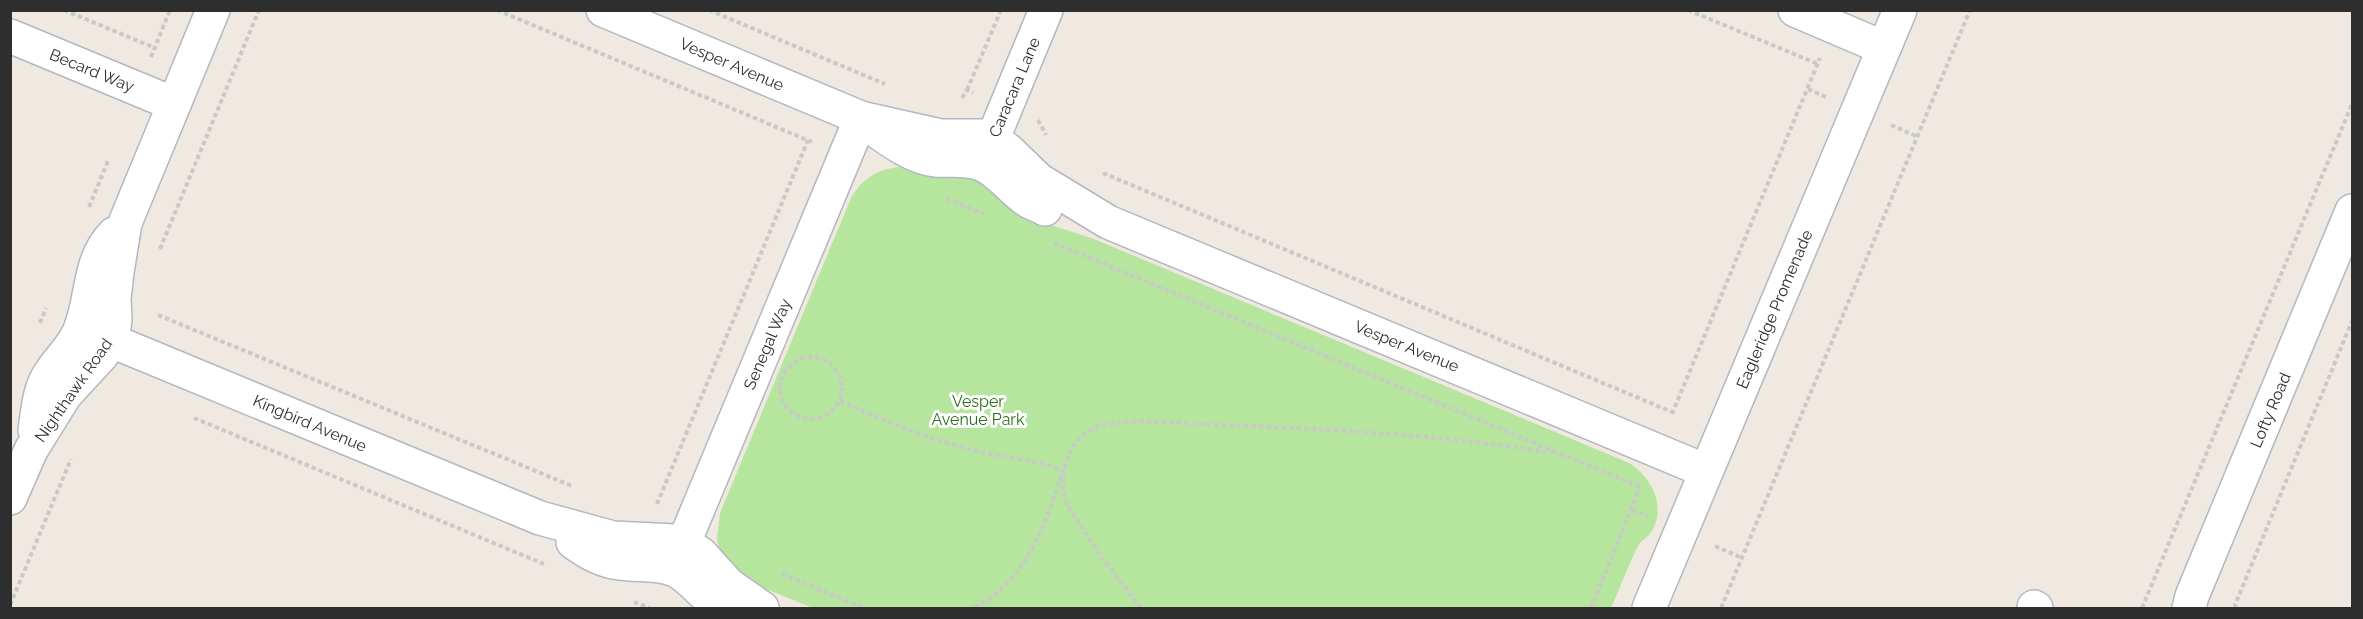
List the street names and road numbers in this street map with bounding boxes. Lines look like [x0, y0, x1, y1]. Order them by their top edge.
street label: Vesper Avenue [677, 34, 787, 95]
street label: Caracara Lane [985, 34, 1044, 140]
street label: Becard Way [47, 45, 137, 96]
street label: Eagleridge Promenade [1732, 227, 1817, 392]
street label: Senegal Way [740, 296, 795, 392]
street label: Vesper Avenue [1352, 317, 1462, 376]
street label: Nighthawk Road [31, 335, 116, 446]
street label: Lofty Road [2246, 370, 2295, 451]
street label: Kingbird Avenue [250, 391, 369, 456]

